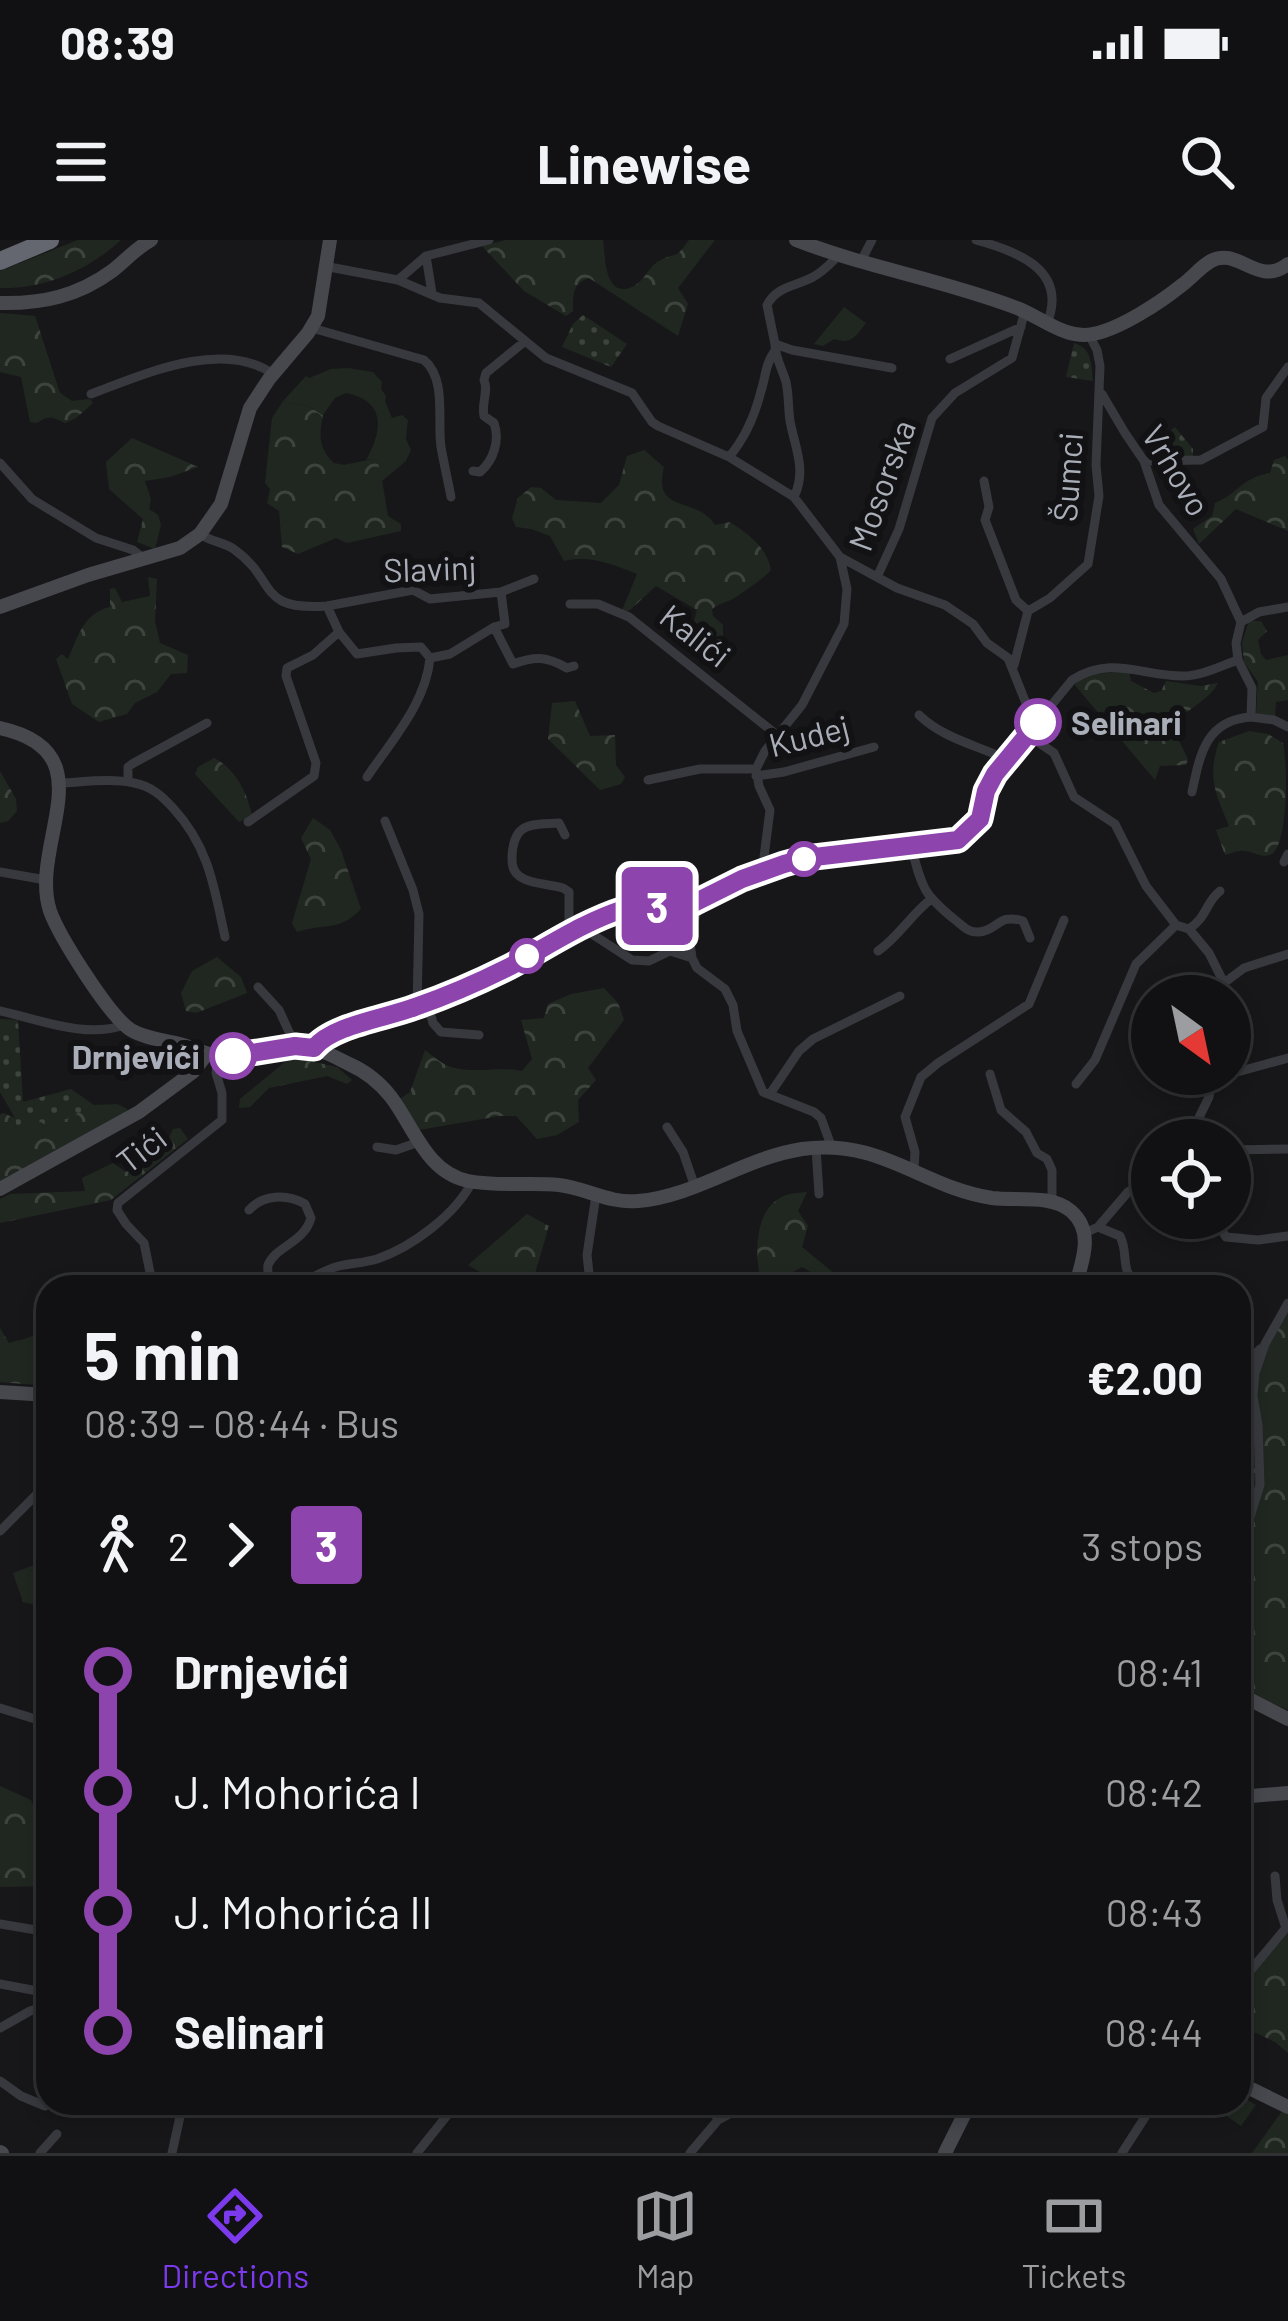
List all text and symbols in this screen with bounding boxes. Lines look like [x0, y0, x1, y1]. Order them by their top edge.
text: 08:39 [60, 15, 175, 69]
icon: menu [48, 129, 114, 195]
icon: search [1174, 129, 1240, 195]
text: Linewise [537, 130, 751, 195]
street label: Mosorska [839, 414, 923, 556]
street label: Vrhovo [1134, 417, 1220, 523]
street label: Šumci [1044, 431, 1090, 523]
street label: Slavinj [383, 546, 477, 590]
street label: Kalići [653, 595, 739, 675]
marker: Selinari [1016, 700, 1060, 744]
place label: Selinari [1071, 702, 1182, 742]
street label: Kudej [765, 706, 853, 764]
unlabelled marker [788, 843, 820, 875]
line badge: 3 [618, 867, 696, 945]
text: 3 [646, 881, 668, 931]
unlabelled marker [511, 940, 543, 972]
north arrow [1131, 975, 1251, 1095]
map controls [1131, 975, 1251, 1239]
marker: Drnjevići [211, 1034, 255, 1078]
place label: Drnjevići [72, 1036, 200, 1076]
street label: Tići [108, 1117, 174, 1181]
button: locate [1131, 1119, 1251, 1239]
text: 5 min [84, 1314, 241, 1393]
text: €2.00 [1087, 1350, 1203, 1404]
text: 08:39 – 08:44 · Bus [84, 1399, 399, 1446]
icon: walk [84, 1512, 150, 1578]
icon: forward [207, 1512, 273, 1578]
text: 3 [315, 1520, 338, 1570]
text: 2 [168, 1522, 189, 1569]
text: 3 stops [1081, 1522, 1203, 1569]
text: Drnjevići [174, 1644, 349, 1698]
text: 08:41 [1116, 1648, 1203, 1695]
text: J. Mohorića I [174, 1764, 421, 1818]
text: 08:42 [1105, 1768, 1203, 1815]
text: J. Mohorića II [174, 1884, 433, 1938]
text: 08:43 [1106, 1888, 1203, 1935]
text: Selinari [174, 2004, 325, 2058]
text: 08:44 [1104, 2008, 1203, 2055]
tab: Directions [162, 2183, 309, 2295]
tab: Map [632, 2183, 698, 2295]
tab: Tickets [1021, 2183, 1126, 2295]

